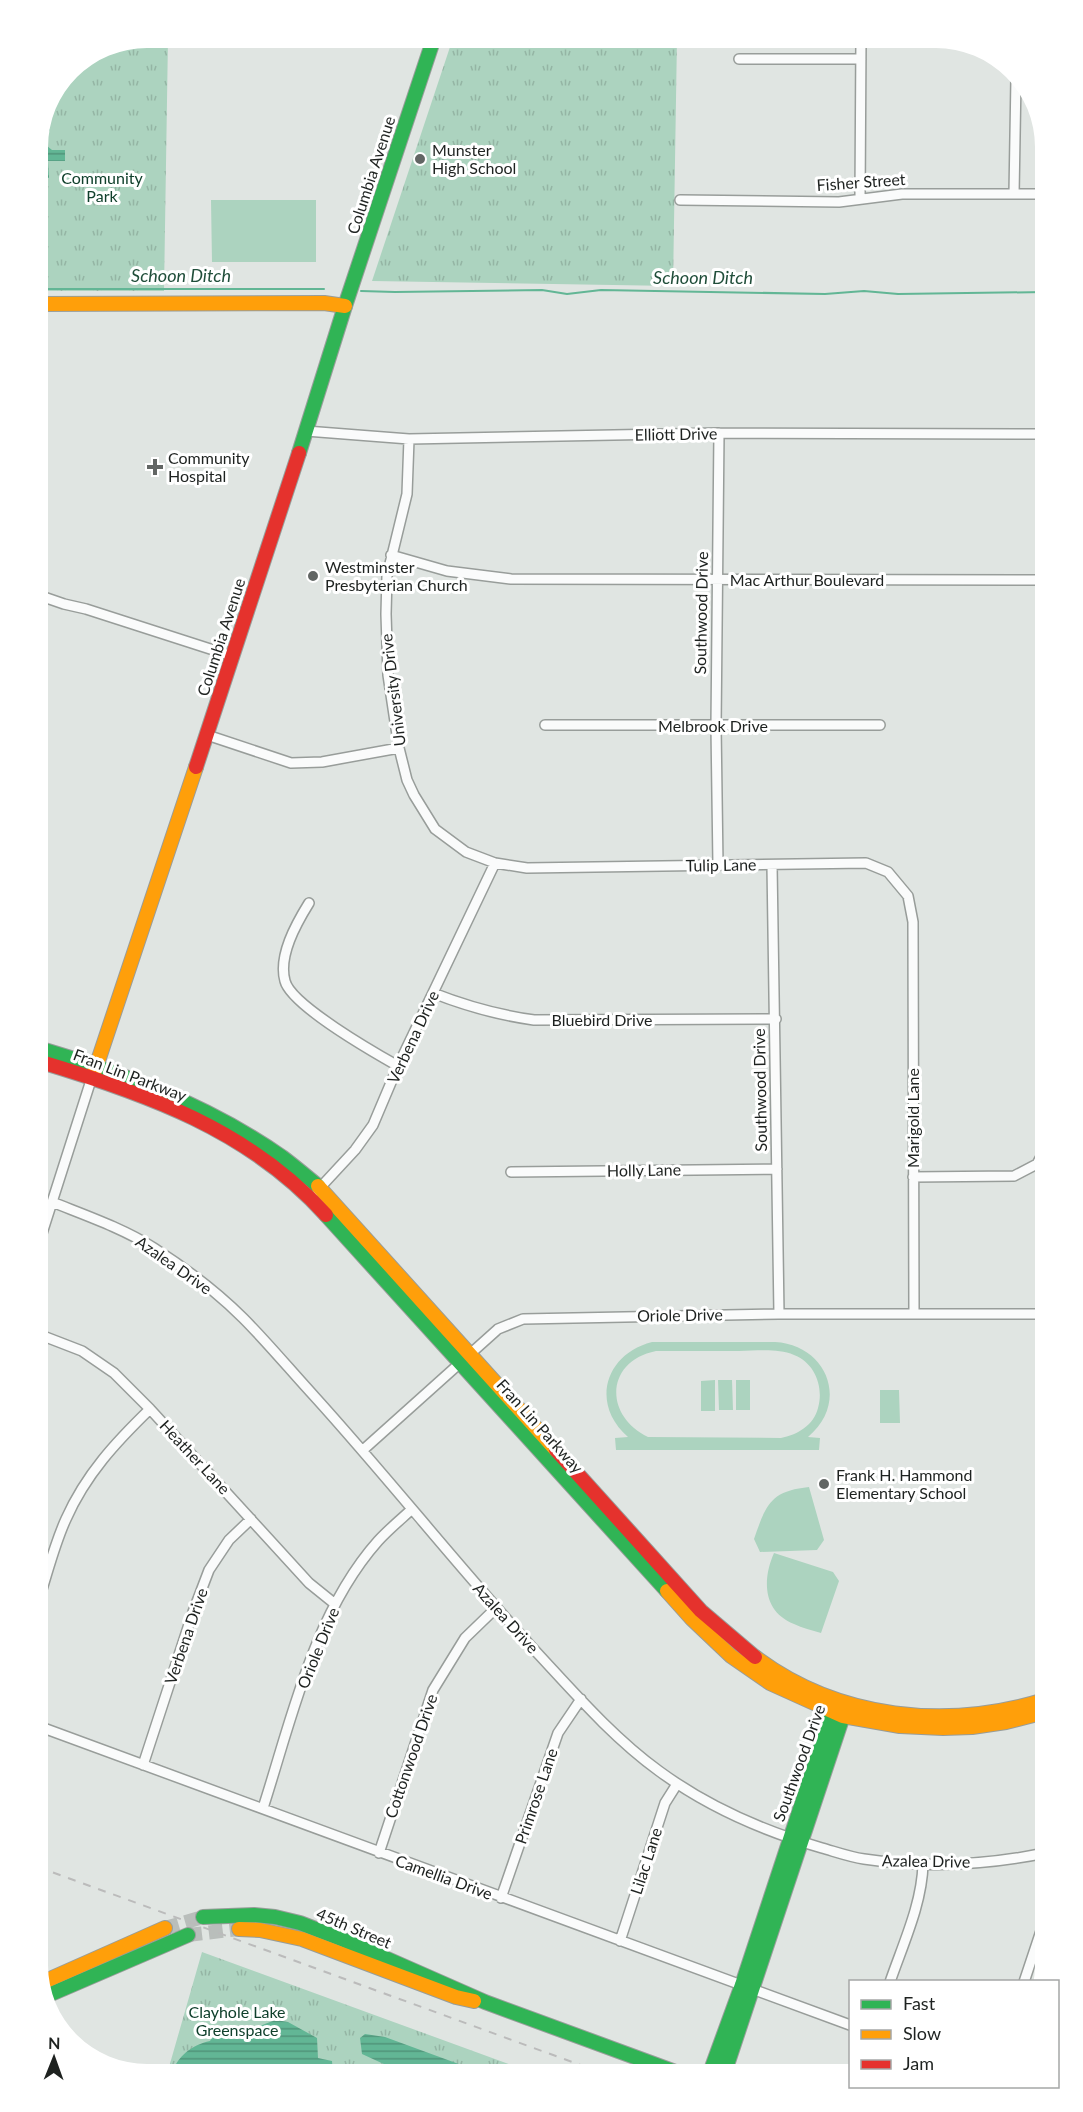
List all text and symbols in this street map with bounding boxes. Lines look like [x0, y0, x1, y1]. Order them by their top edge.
street label: Columbia Avenue [343, 114, 399, 236]
place label: Munster High School [432, 140, 516, 177]
marker: Munster High School [413, 152, 427, 166]
park label: Community Park [61, 168, 144, 205]
street label: Fisher Street [816, 169, 906, 194]
water label: Schoon Ditch [131, 264, 231, 286]
water label: Schoon Ditch [653, 266, 753, 288]
street label: Elliott Drive [635, 423, 717, 444]
place label: Community Hospital [168, 448, 250, 485]
marker: Community Hospital [146, 458, 164, 476]
street label: Southwood Drive [690, 551, 711, 675]
place label: Westminster Presbyterian Church [325, 557, 468, 594]
marker: Westminster Presbyterian Church [306, 569, 320, 583]
street label: Mac Arthur Boulevard [730, 570, 884, 589]
street label: Columbia Avenue [193, 576, 249, 698]
street label: University Drive [376, 633, 409, 747]
street label: Melbrook Drive [658, 716, 768, 735]
street label: Tulip Lane [685, 854, 757, 875]
street label: Verbena Drive [383, 987, 442, 1086]
street label: Bluebird Drive [552, 1010, 652, 1029]
street label: Southwood Drive [749, 1028, 770, 1152]
street label: Fran Lin Parkway [71, 1044, 190, 1105]
street label: Marigold Lane [903, 1068, 922, 1168]
street label: Holly Lane [607, 1159, 681, 1180]
street label: Azalea Drive [133, 1231, 216, 1298]
street label: Oriole Drive [637, 1304, 723, 1325]
street label: Fran Lin Parkway [493, 1375, 588, 1477]
street label: Heather Lane [156, 1416, 235, 1498]
place label: Frank H. Hammond Elementary School [836, 1465, 972, 1502]
marker: Frank H. Hammond Elementary School [817, 1477, 831, 1491]
street label: Azalea Drive [470, 1578, 543, 1657]
street label: Verbena Drive [160, 1585, 211, 1686]
street label: Oriole Drive [293, 1604, 342, 1691]
street label: Cottonwood Drive [380, 1691, 441, 1820]
street label: Southwood Drive [769, 1702, 828, 1824]
street label: Primrose Lane [510, 1746, 561, 1846]
street label: Lilac Lane [626, 1825, 665, 1897]
street label: Camellia Drive [393, 1850, 495, 1903]
street label: Azalea Drive [882, 1850, 970, 1871]
street label: 45th Street [314, 1903, 395, 1952]
legend [849, 1980, 1059, 2088]
text: Fast [903, 1992, 936, 2014]
park label: Clayhole Lake Greenspace [188, 2002, 286, 2039]
text: Slow [903, 2022, 941, 2044]
north arrow [24, 2028, 84, 2088]
text: N [48, 2033, 61, 2052]
text: Jam [903, 2052, 934, 2074]

